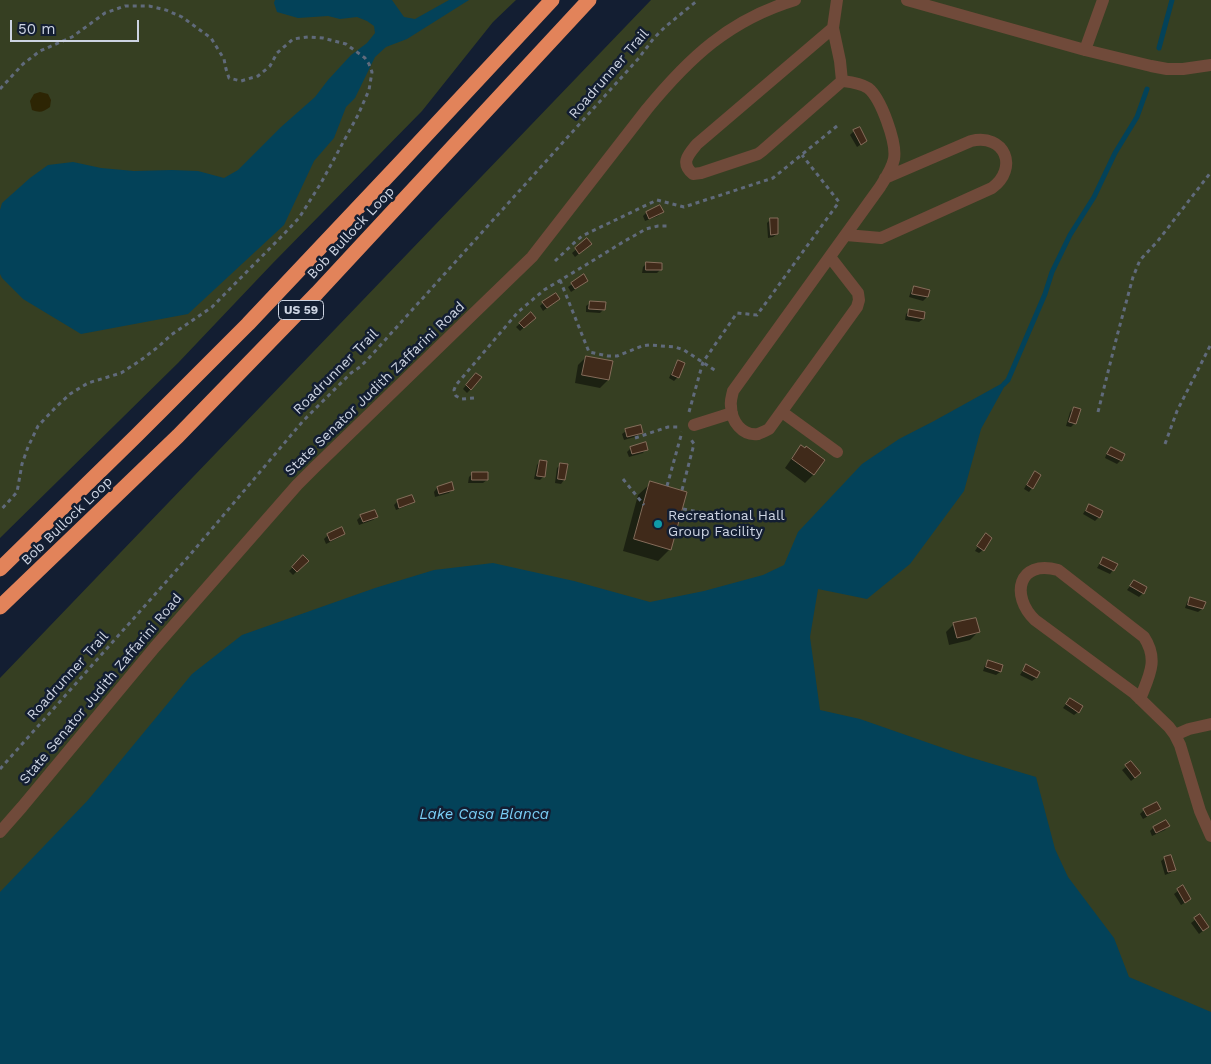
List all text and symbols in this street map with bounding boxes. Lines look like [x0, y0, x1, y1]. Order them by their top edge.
scale bar [12, 10, 141, 42]
text: 50 m [18, 20, 55, 38]
street label: Roadrunner Trail [565, 26, 653, 122]
street label: Bob Bullock Loop [304, 183, 398, 283]
street label: State Senator Judith Zaffarini Road [282, 298, 468, 480]
road number: US 59 [278, 300, 324, 320]
street label: Roadrunner Trail [290, 326, 382, 418]
street label: Bob Bullock Loop [18, 473, 116, 569]
place label: Recreational Hall Group Facility [668, 508, 785, 540]
marker: Recreational Hall Group Facility [652, 518, 664, 530]
street label: State Senator Judith Zaffarini Road [16, 590, 186, 788]
street label: Roadrunner Trail [24, 628, 112, 724]
water label: Lake Casa Blanca [419, 806, 549, 824]

